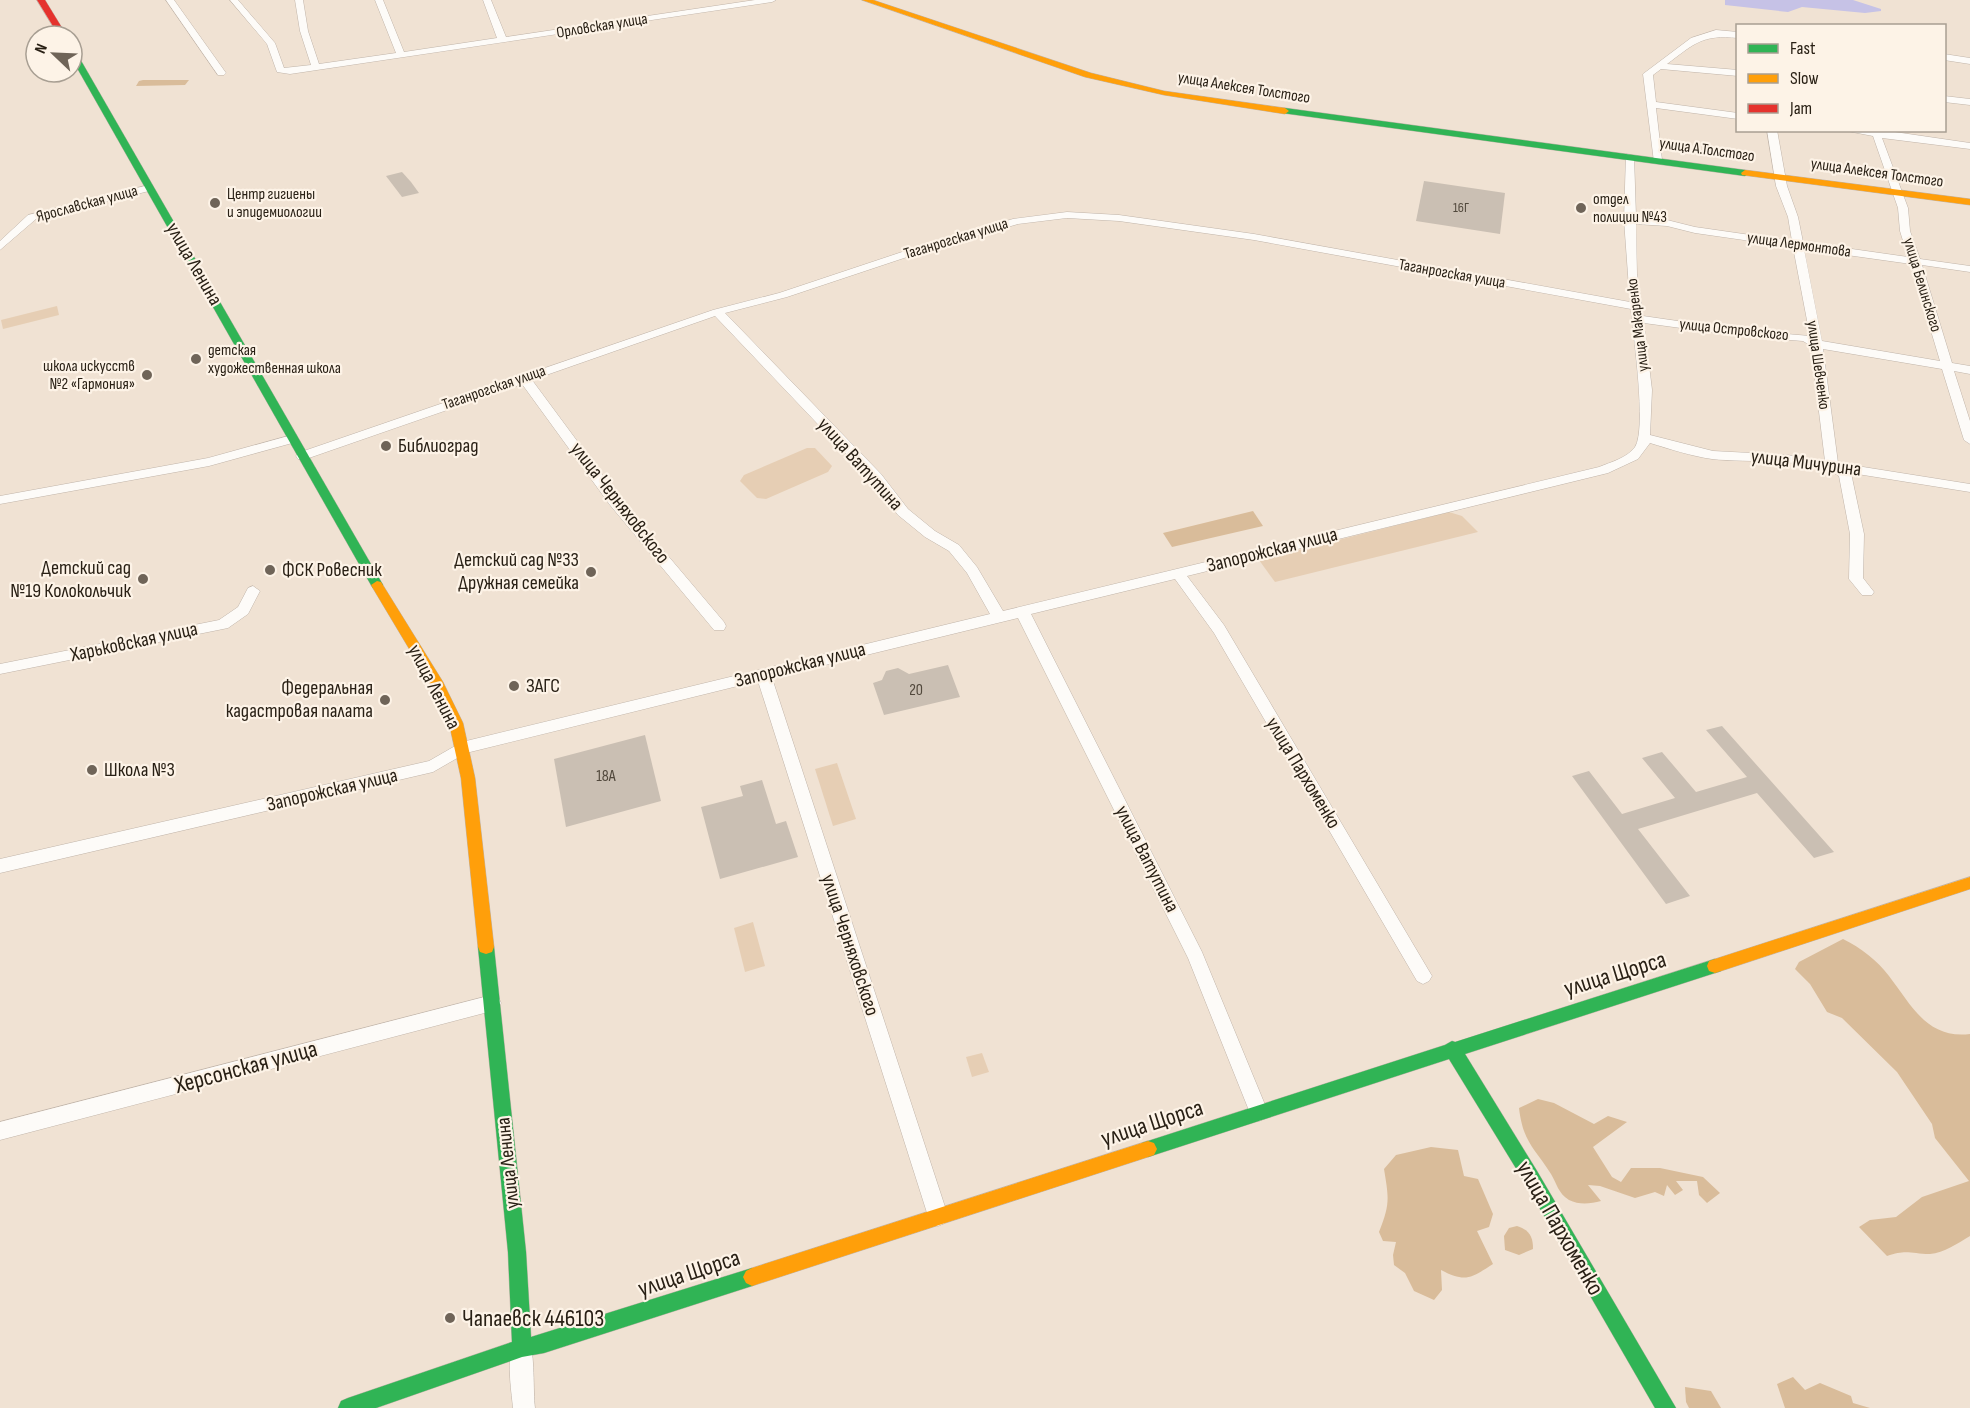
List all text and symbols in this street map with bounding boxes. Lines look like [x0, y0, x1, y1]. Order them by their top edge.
street label: Орловская улица [555, 9, 649, 43]
north arrow [24, 24, 84, 84]
legend [1736, 24, 1946, 132]
text: Fast [1790, 38, 1816, 59]
text: N [31, 41, 52, 56]
street label: улица Алексея Толстого [1176, 68, 1312, 108]
text: Slow [1790, 68, 1819, 89]
text: Jam [1789, 98, 1812, 119]
street label: улица А.Толстого [1658, 134, 1756, 166]
street label: улица Алексея Толстого [1809, 154, 1945, 192]
street label: Ярославская улица [34, 181, 140, 227]
place label: Центр гигиены и эпидемиологии [227, 185, 322, 222]
place label: отдел полиции №43 [1593, 190, 1667, 227]
marker: Центр гигиены и эпидемиологии [208, 196, 222, 210]
house number: 16Г [1453, 199, 1469, 216]
marker: отдел полиции №43 [1574, 201, 1588, 215]
street label: Таганрогская улица [902, 214, 1010, 264]
street label: улица Ленина [161, 218, 227, 310]
street label: улица Лермонтова [1746, 228, 1852, 262]
street label: улица Белинского [1899, 236, 1945, 334]
street label: Таганрогская улица [1397, 255, 1507, 293]
street label: улица Макаренко [1623, 277, 1653, 373]
street label: улица Островского [1679, 315, 1789, 345]
street label: улица Шевченко [1802, 319, 1834, 411]
place label: детская художественная школа [208, 341, 341, 378]
marker: детская художественная школа [189, 352, 203, 366]
place label: школа искусств №2 «Гармония» [43, 357, 135, 394]
street label: Таганрогская улица [440, 361, 548, 415]
marker: школа искусств №2 «Гармония» [140, 368, 154, 382]
street label: улица Ватутина [812, 413, 908, 515]
place label: Библиоград [398, 434, 479, 458]
street label: улица Черняховского [565, 437, 675, 569]
marker: Библиоград [379, 439, 393, 453]
street label: улица Мичурина [1749, 444, 1863, 482]
street label: Запорожская улица [1204, 522, 1340, 578]
place label: Детский сад №33 Дружная семейка [454, 548, 579, 595]
place label: Детский сад №19 Колокольчик [10, 556, 131, 603]
place label: ФСК Ровесник [282, 558, 382, 582]
marker: ФСК Ровесник [263, 563, 277, 577]
marker: Детский сад №33 Дружная семейка [584, 565, 598, 579]
marker: Детский сад №19 Колокольчик [136, 572, 150, 586]
street label: Харьковская улица [67, 617, 200, 667]
street label: Запорожская улица [732, 637, 868, 693]
street label: улица Ленина [402, 641, 466, 733]
place label: ЗАГС [526, 674, 560, 698]
place label: Федеральная кадастровая палата [226, 676, 373, 723]
marker: ЗАГС [507, 679, 521, 693]
house number: 20 [909, 681, 923, 700]
marker: Федеральная кадастровая палата [378, 693, 392, 707]
street label: улица Пархоменко [1260, 713, 1346, 833]
place label: Школа №3 [104, 758, 175, 782]
marker: Школа №3 [85, 763, 99, 777]
street label: Запорожская улица [264, 763, 400, 817]
house number: 18А [596, 767, 616, 786]
street label: улица Ватутина [1110, 802, 1184, 916]
street label: улица Черняховского [816, 871, 884, 1019]
street label: улица Щорса [1560, 945, 1670, 1003]
street label: Херсонская улица [171, 1034, 321, 1100]
street label: улица Щорса [1097, 1093, 1207, 1153]
street label: улица Ленина [491, 1116, 525, 1210]
street label: улица Пархоменко [1510, 1156, 1610, 1300]
street label: улица Щорса [634, 1243, 744, 1303]
place label: Чапаевск 446103 [462, 1304, 604, 1333]
marker: Чапаевск 446103 [443, 1311, 457, 1325]

